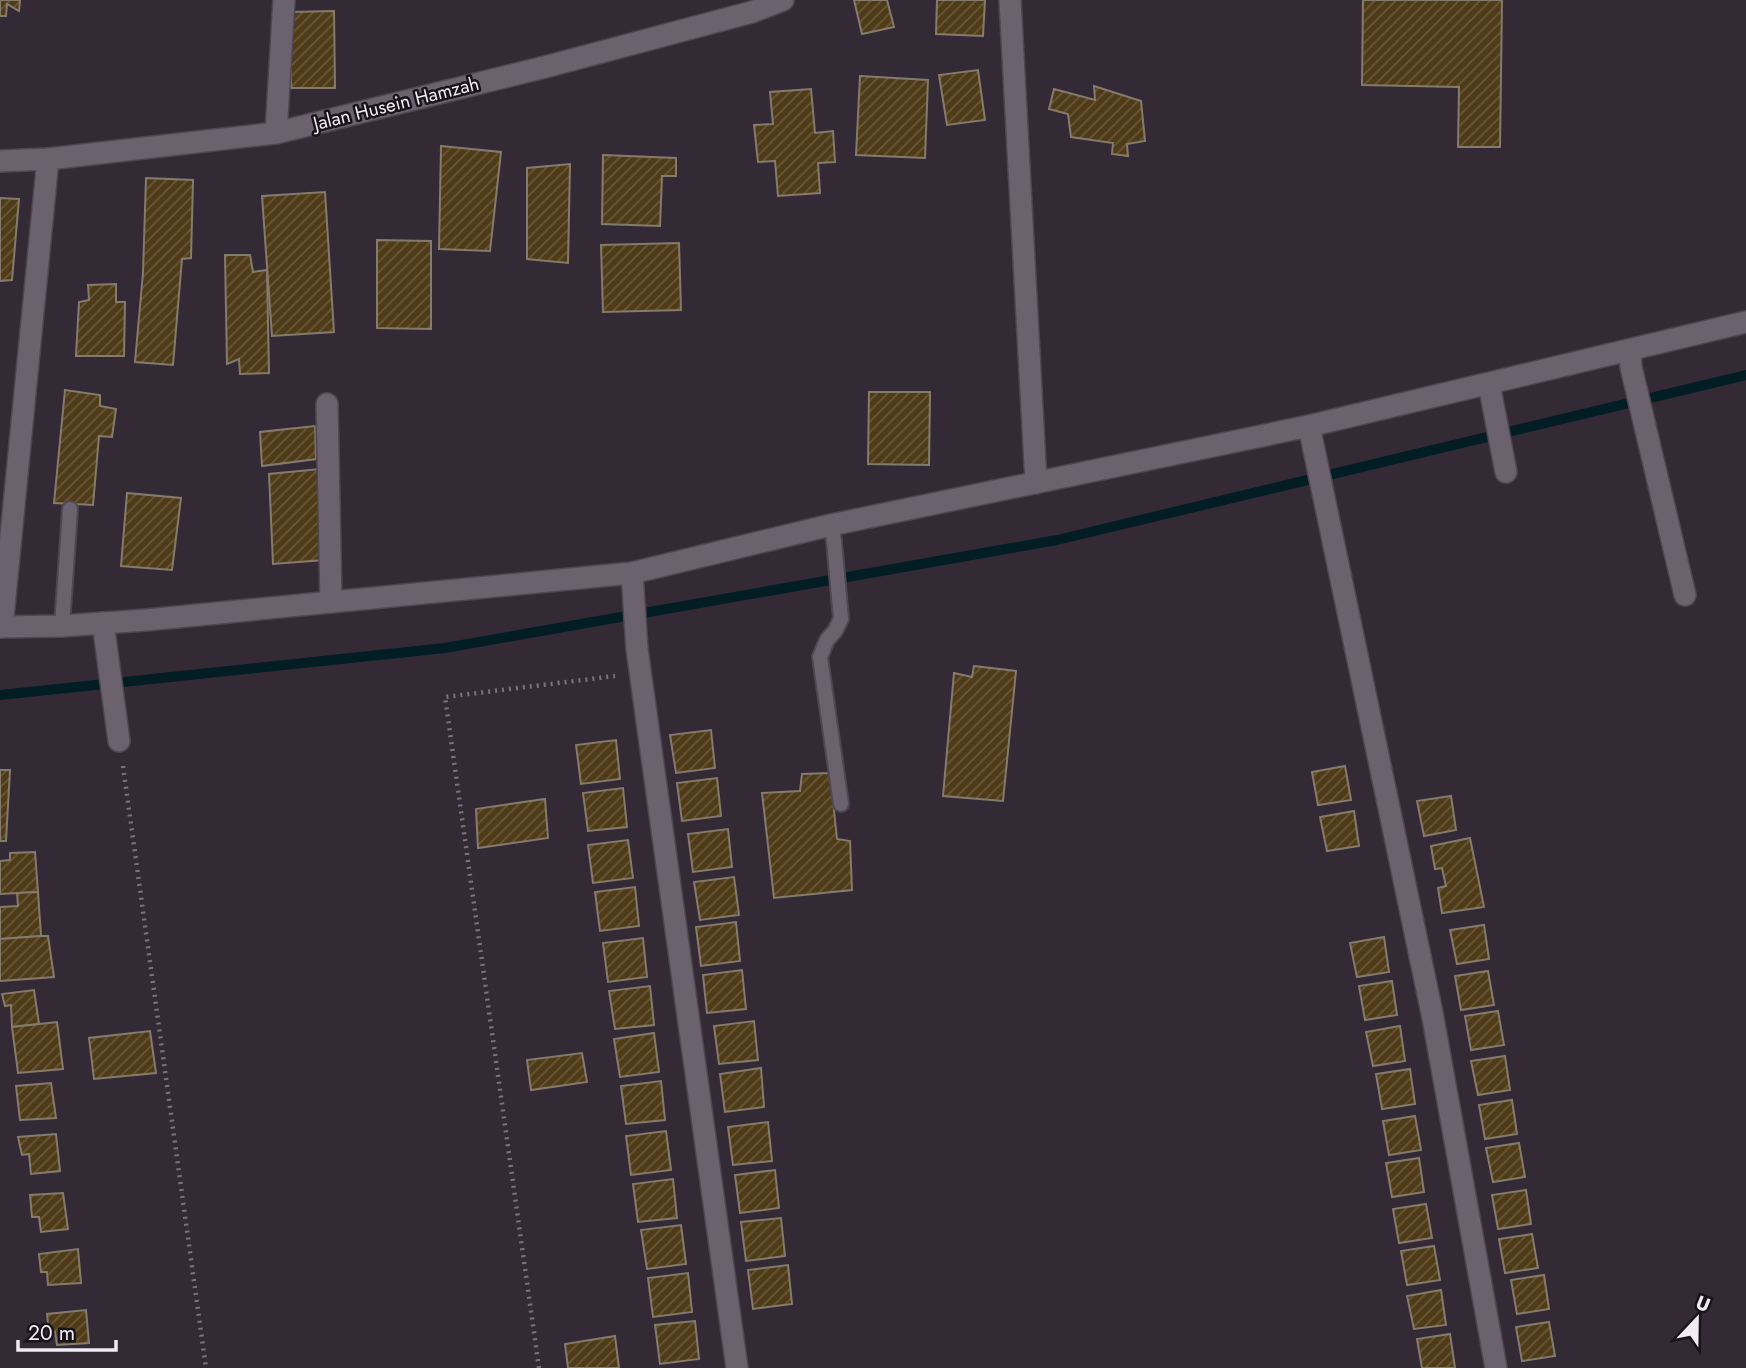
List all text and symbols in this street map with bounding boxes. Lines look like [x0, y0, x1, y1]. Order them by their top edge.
street label: Jalan Husein Hamzah [308, 70, 482, 138]
north arrow [1662, 1284, 1732, 1354]
text: U [1692, 1289, 1714, 1319]
scale bar [18, 1308, 116, 1352]
text: 20 m [28, 1318, 75, 1348]

